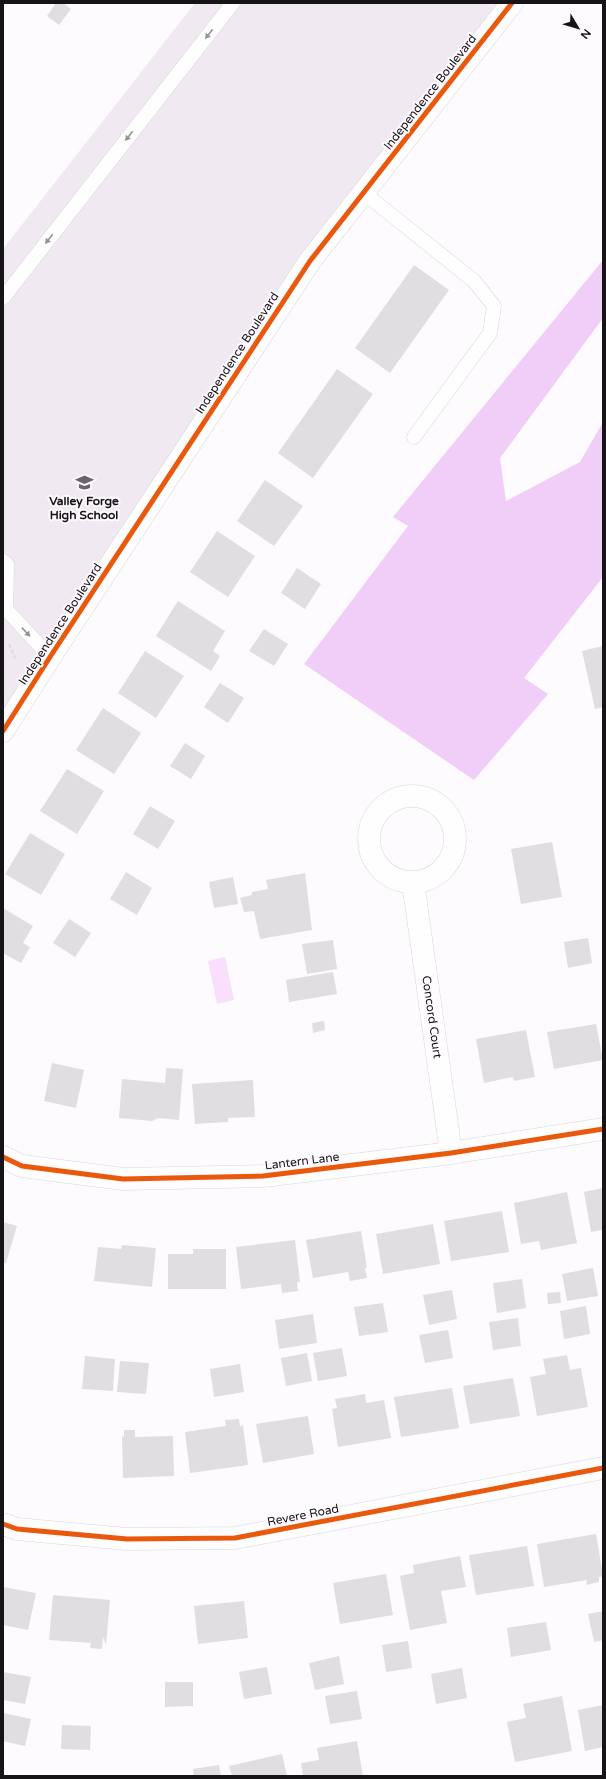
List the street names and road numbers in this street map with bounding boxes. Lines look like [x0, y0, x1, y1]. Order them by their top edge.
street label: Independence Boulevard [381, 32, 479, 152]
street label: Independence Boulevard [192, 290, 282, 416]
street label: Independence Boulevard [15, 561, 105, 687]
street label: Concord Court [419, 975, 445, 1060]
street label: Lantern Lane [264, 1149, 340, 1173]
street label: Revere Road [266, 1501, 340, 1529]

